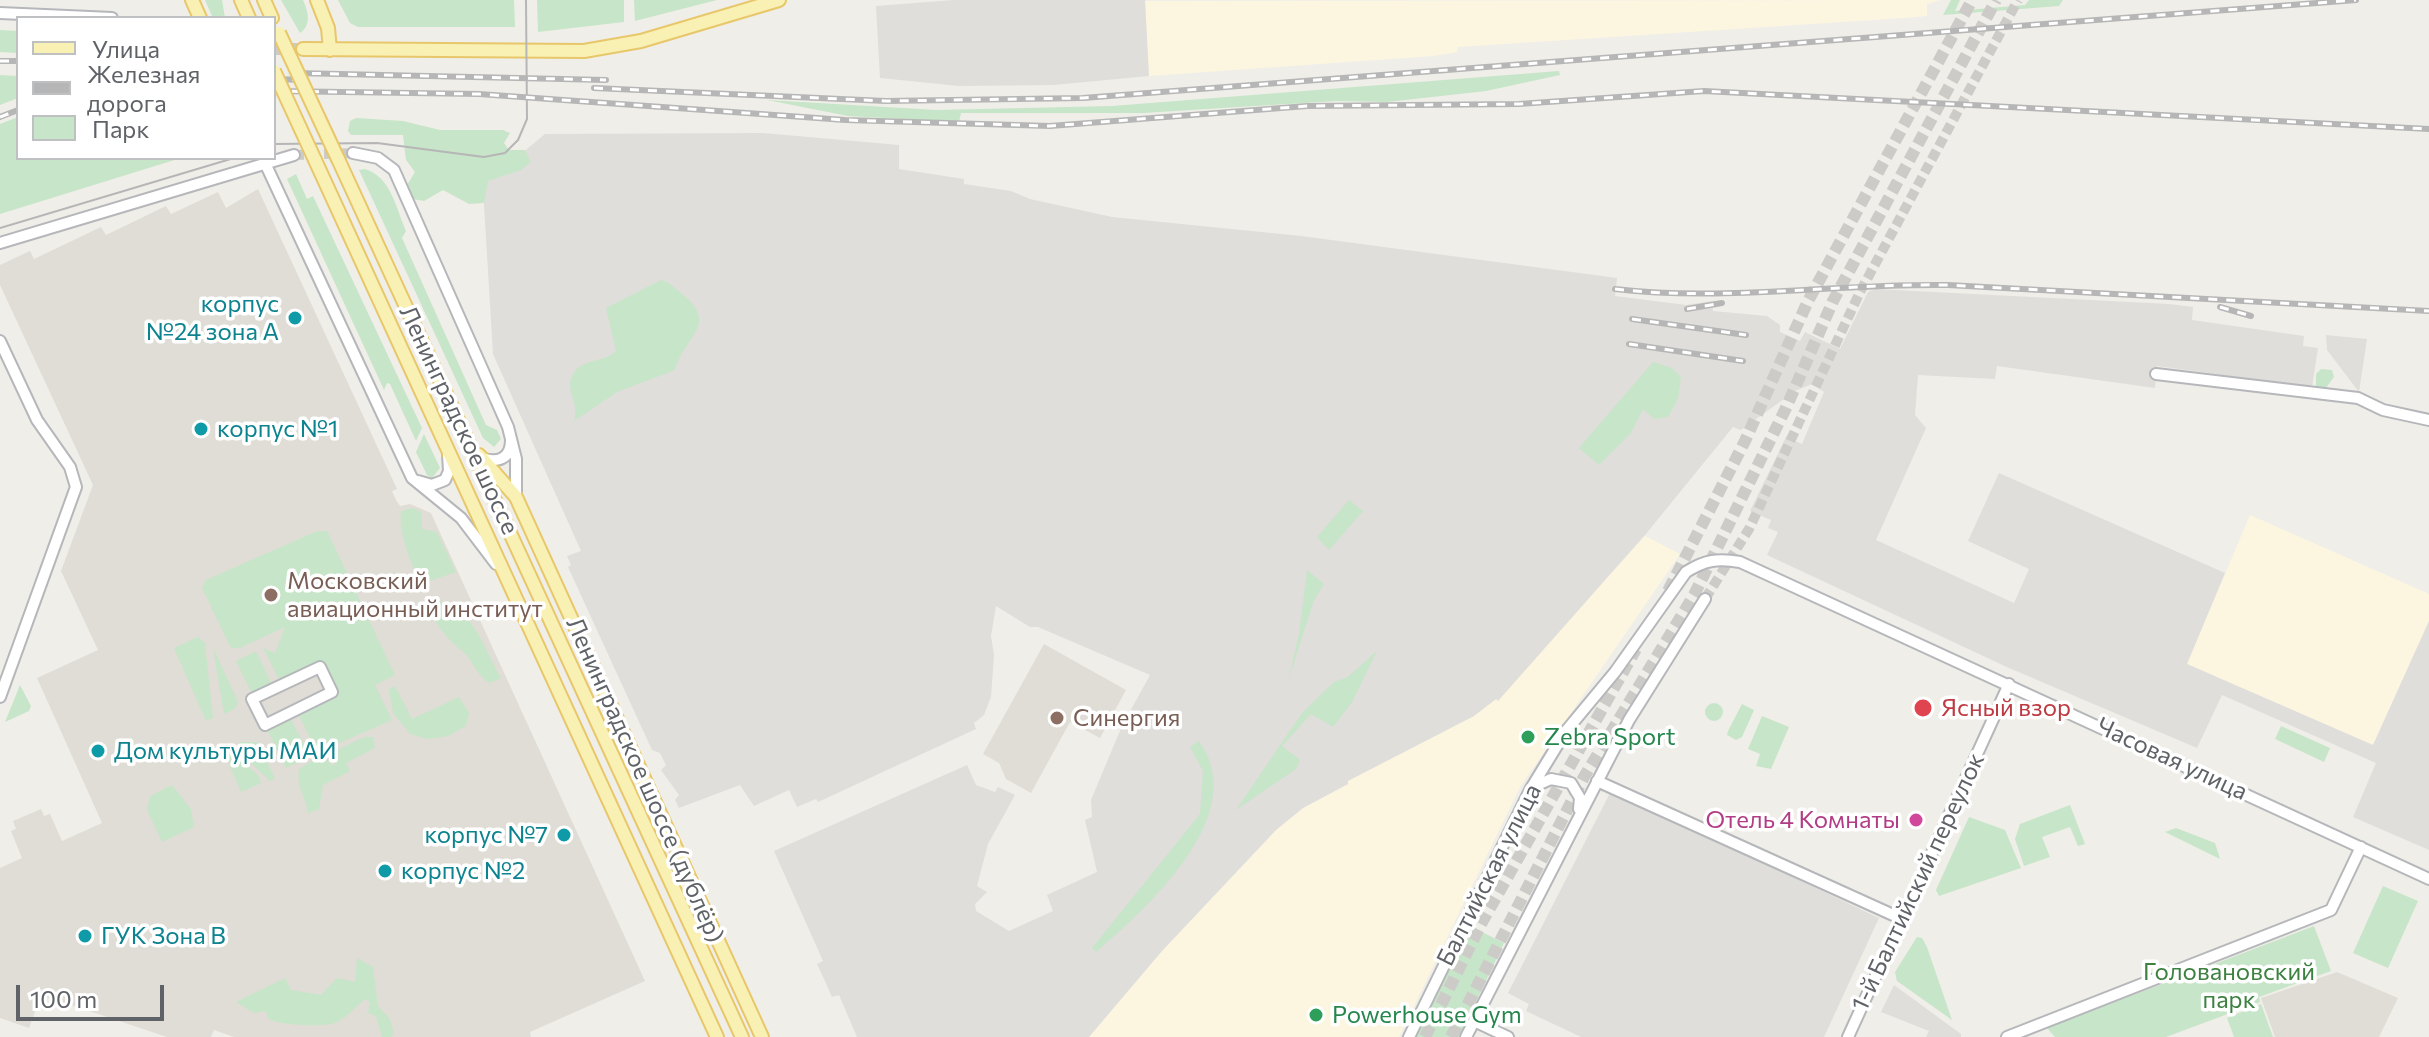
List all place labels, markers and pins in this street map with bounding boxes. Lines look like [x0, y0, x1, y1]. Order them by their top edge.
place label: корпус №24 зона А [146, 290, 279, 346]
marker: корпус №24 зона А [286, 309, 304, 327]
place label: корпус №1 [217, 415, 338, 443]
marker: корпус №1 [192, 420, 210, 438]
place label: Московский авиационный институт [287, 567, 543, 623]
marker: Московский авиационный институт [262, 586, 280, 604]
place label: Ясный взор [1941, 694, 2071, 722]
marker: Ясный взор [1912, 697, 1934, 719]
place label: Синергия [1073, 704, 1180, 732]
marker: Синергия [1048, 709, 1066, 727]
place label: Zebra Sport [1544, 723, 1676, 751]
marker: Zebra Sport [1519, 728, 1537, 746]
place label: Дом культуры МАИ [114, 737, 336, 765]
marker: Дом культуры МАИ [89, 742, 107, 760]
place label: Отель 4 Комнаты [1705, 806, 1900, 834]
marker: Отель 4 Комнаты [1907, 811, 1925, 829]
place label: корпус №7 [424, 821, 548, 849]
marker: корпус №7 [555, 826, 573, 844]
place label: корпус №2 [401, 857, 525, 885]
marker: корпус №2 [376, 862, 394, 880]
place label: ГУК Зона В [101, 922, 226, 950]
marker: ГУК Зона В [76, 927, 94, 945]
place label: Powerhouse Gym [1332, 1001, 1522, 1029]
marker: Powerhouse Gym [1307, 1006, 1325, 1024]

